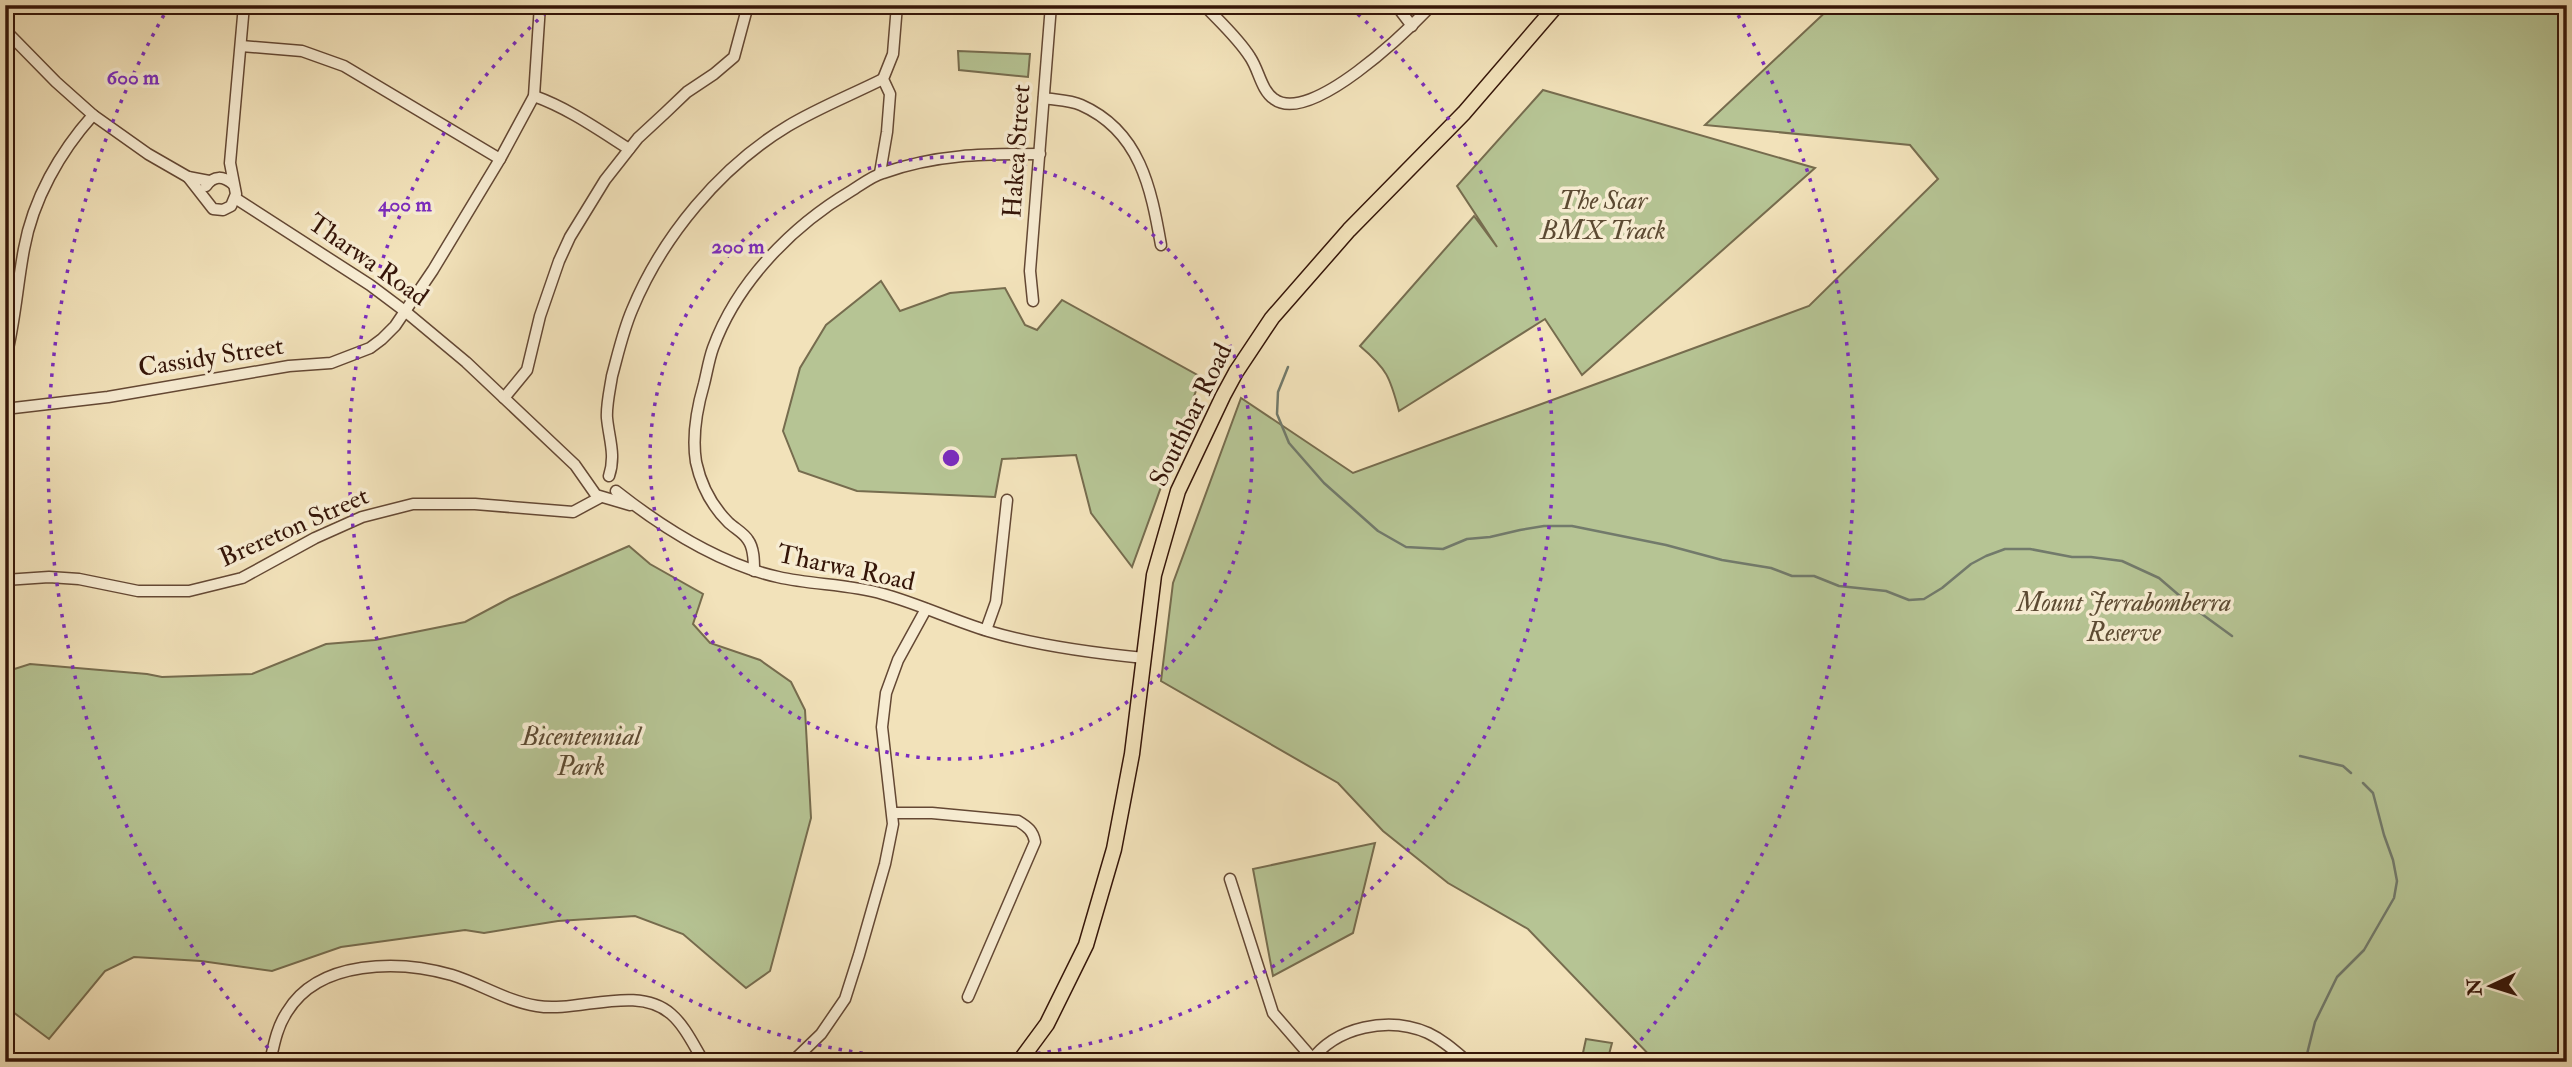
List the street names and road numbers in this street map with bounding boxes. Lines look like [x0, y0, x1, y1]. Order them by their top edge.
street label: Hakea Street [996, 83, 1038, 219]
street label: Tharwa Road [302, 207, 435, 313]
street label: Cassidy Street [136, 330, 286, 384]
street label: Southbar Road [1143, 338, 1239, 492]
street label: Brereton Street [214, 480, 374, 574]
street label: Tharwa Road [774, 538, 918, 598]

